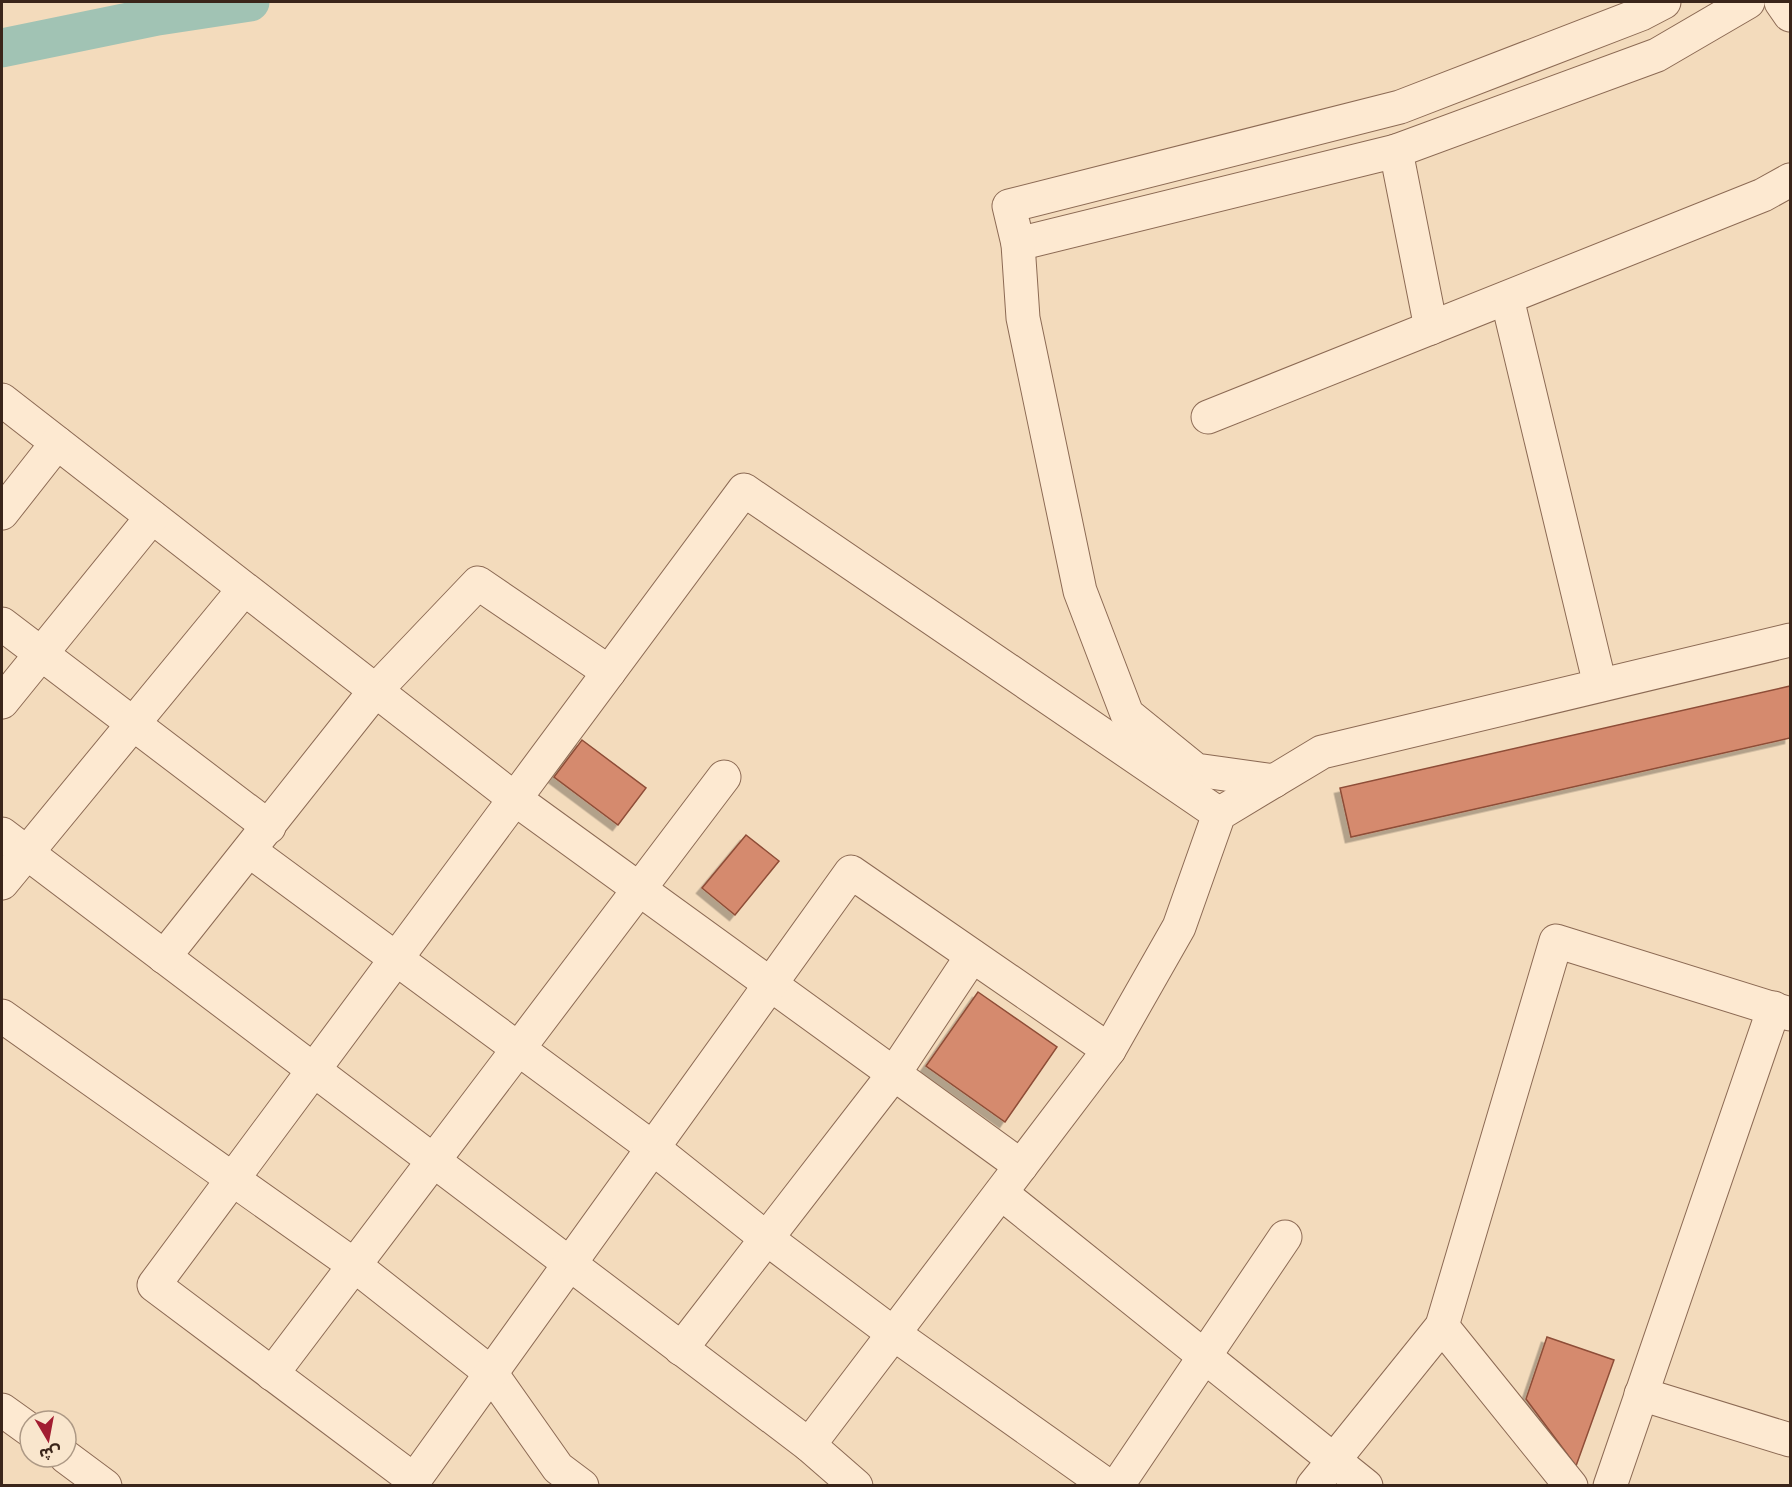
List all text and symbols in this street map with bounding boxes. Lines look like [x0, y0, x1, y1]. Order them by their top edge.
north arrow [18, 1409, 78, 1469]
text: ش [38, 1441, 64, 1468]

